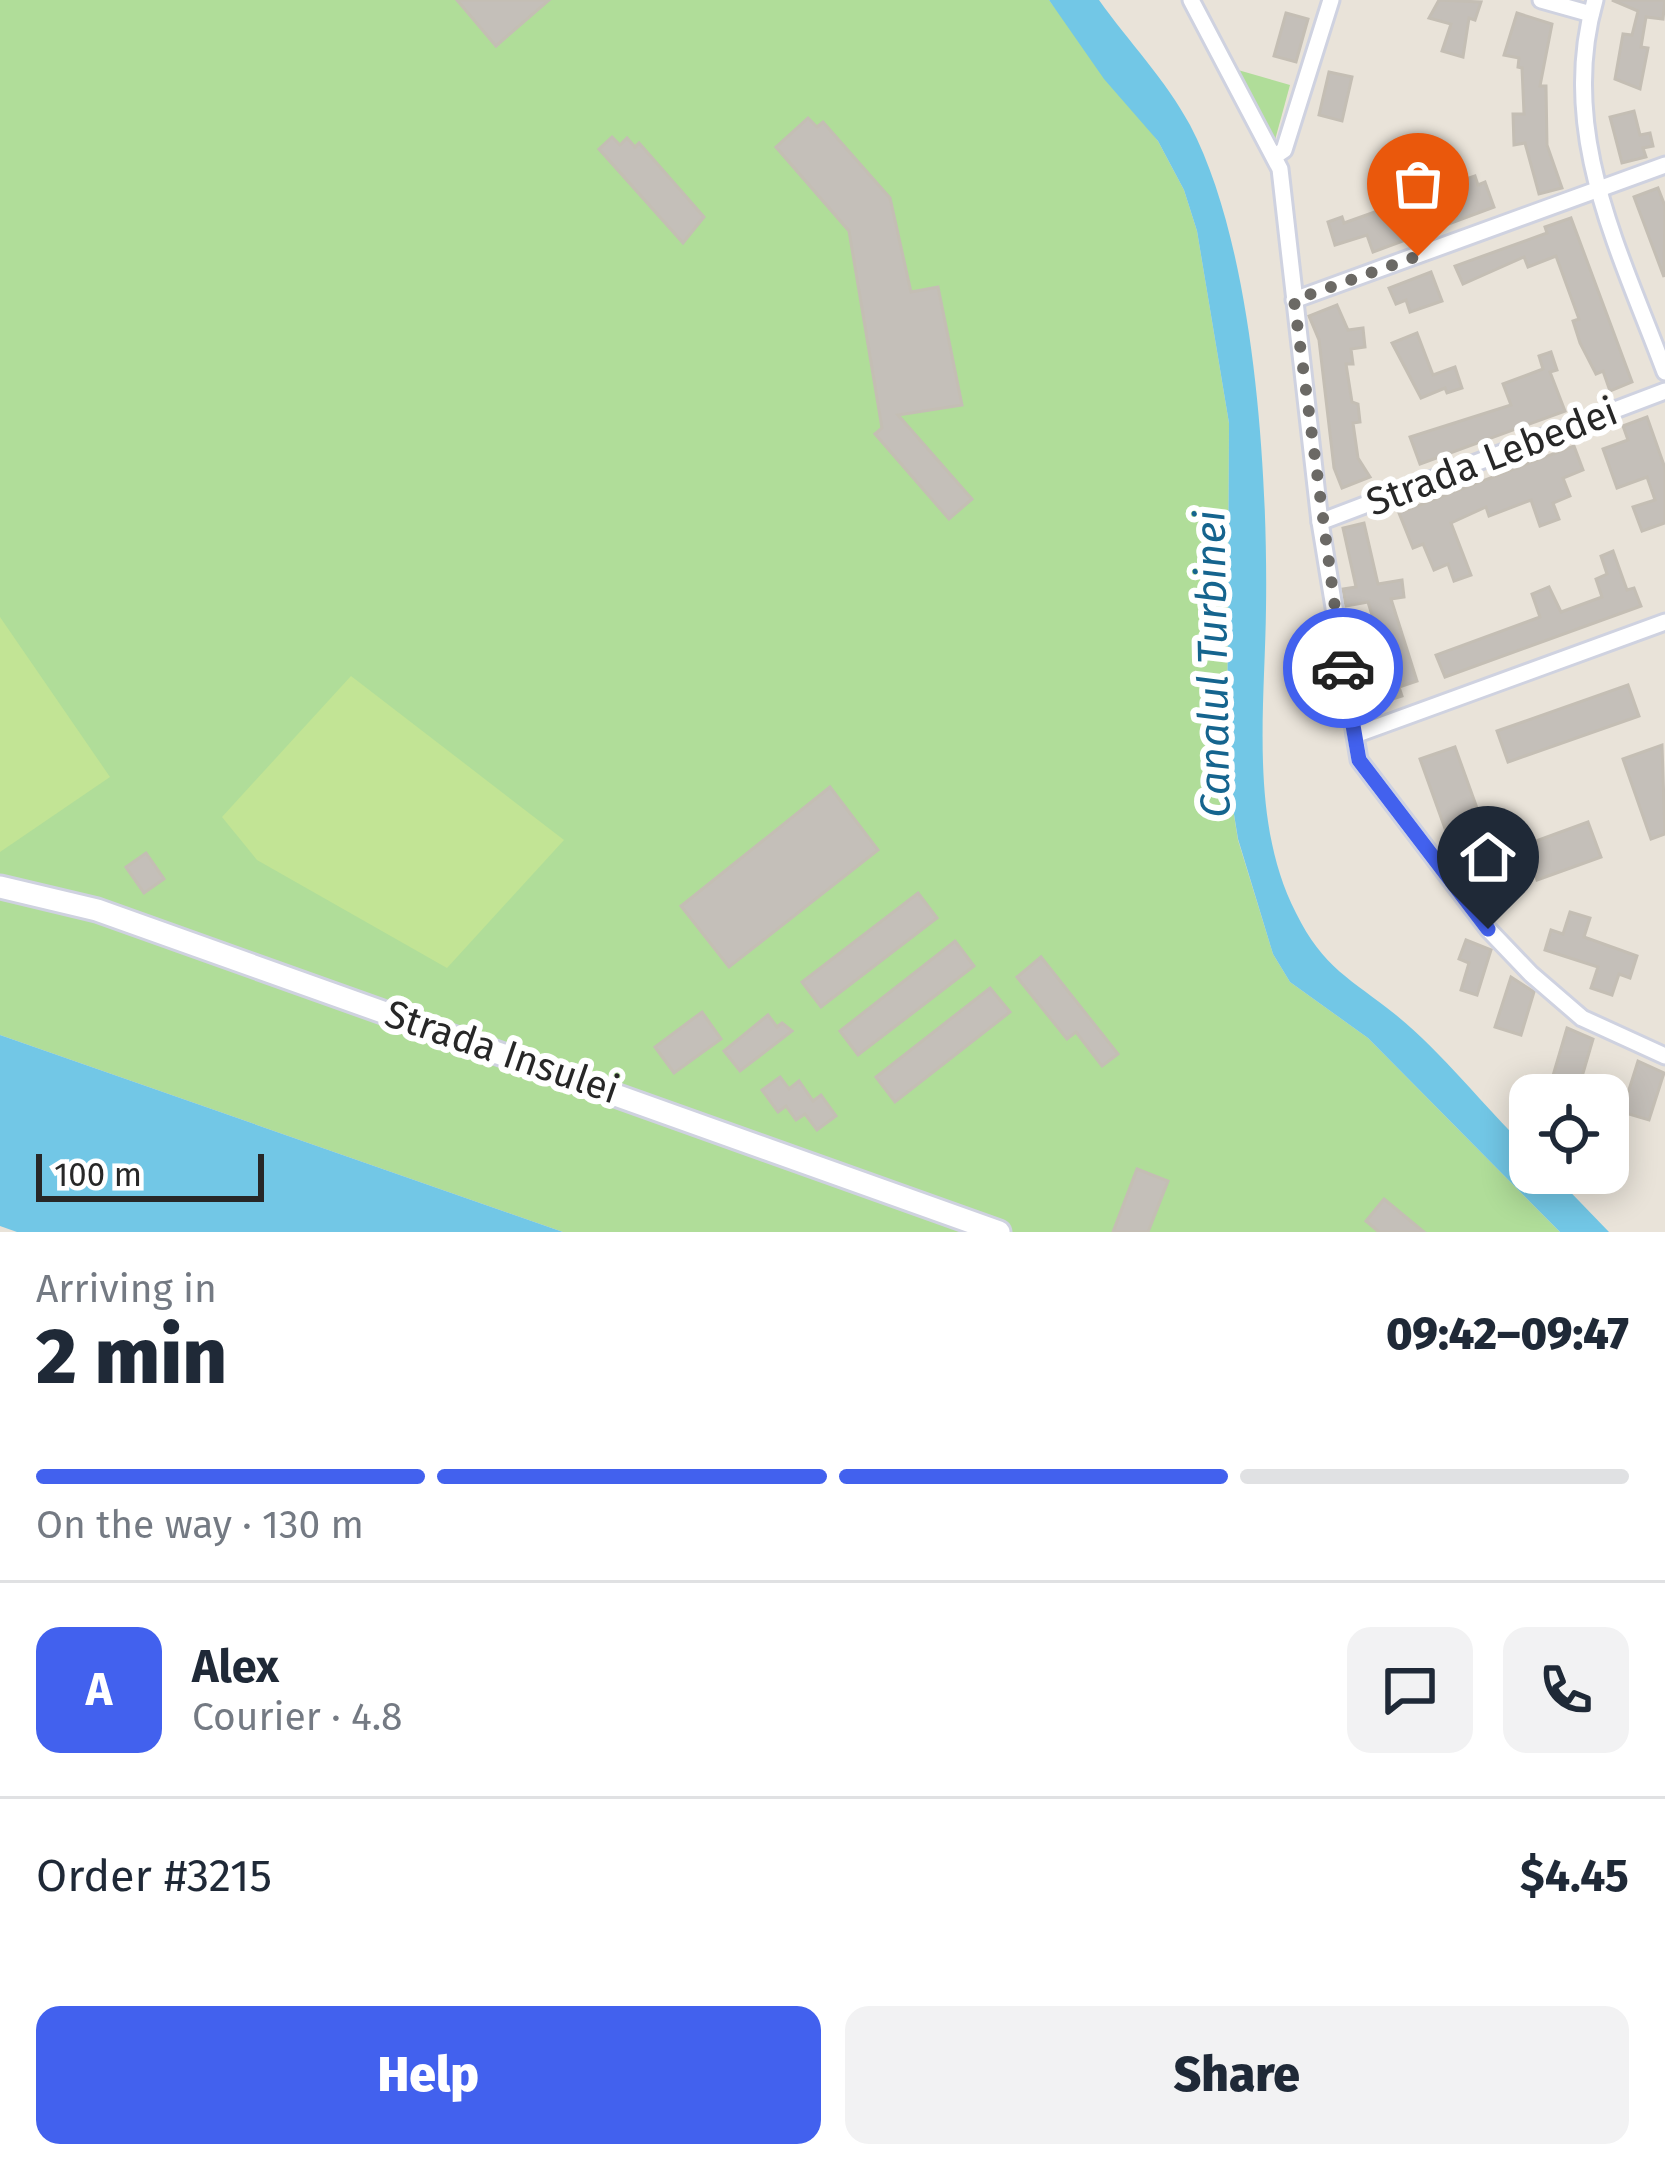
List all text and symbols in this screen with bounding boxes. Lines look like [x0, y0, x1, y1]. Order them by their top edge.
pin [1367, 133, 1469, 256]
icon: bag [1385, 151, 1451, 217]
street label: Strada Lebedei [1360, 388, 1624, 526]
water label: Canalul Turbinei [1185, 509, 1241, 818]
courier [1283, 608, 1403, 728]
icon: car [1310, 635, 1376, 701]
pin [1437, 806, 1539, 929]
icon: home [1455, 824, 1521, 890]
street label: Strada Insulei [379, 991, 625, 1113]
map controls [1509, 1074, 1629, 1194]
button: locate [1509, 1074, 1629, 1194]
scale bar [36, 1148, 264, 1201]
text: 100 m [54, 1155, 142, 1195]
text: Arriving in [36, 1266, 217, 1312]
text: 09:42–09:47 [1386, 1307, 1629, 1361]
text: 2 min [36, 1310, 227, 1404]
text: On the way · 130 m [36, 1502, 364, 1548]
button: chat [1347, 1627, 1473, 1753]
button: phone [1503, 1627, 1629, 1753]
text: Alex [192, 1640, 279, 1694]
text: A [86, 1663, 112, 1717]
text: Courier · 4.8 [192, 1694, 403, 1740]
text: Order #3215 [36, 1849, 272, 1903]
text: $4.45 [1520, 1849, 1629, 1903]
button: Help [36, 2006, 821, 2144]
button: Share [845, 2006, 1629, 2144]

